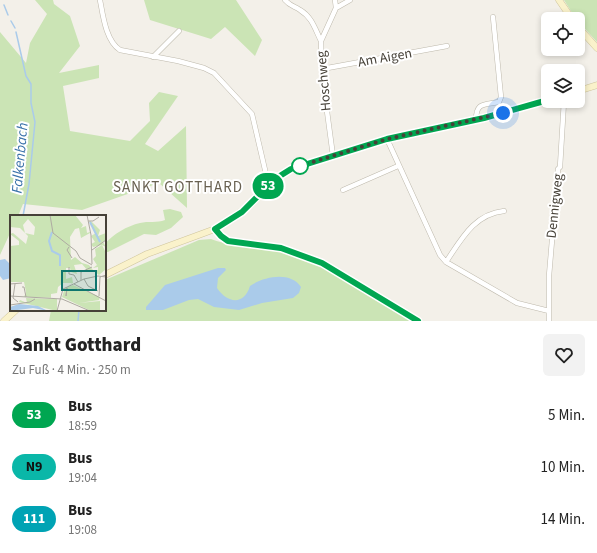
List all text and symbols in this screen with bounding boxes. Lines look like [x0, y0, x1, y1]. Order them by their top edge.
map controls [541, 12, 585, 108]
button: locate [541, 12, 585, 56]
street label: Am Aigen [356, 43, 414, 73]
street label: Hoschweg [311, 50, 337, 112]
button: layers [541, 64, 585, 108]
your location [493, 103, 513, 123]
water label: Falkenbach [6, 122, 34, 194]
unlabelled marker [291, 157, 309, 175]
line badge: 53 [250, 173, 286, 199]
street label: Dennigweg [542, 173, 568, 239]
text: 53 [261, 176, 275, 196]
district label: SANKT GOTTHARD [113, 177, 243, 198]
inset map [10, 215, 106, 311]
text: Sankt Gotthard [12, 332, 141, 359]
button: heart [543, 334, 585, 376]
text: Zu Fuß · 4 Min. · 250 m [12, 361, 131, 379]
text: Bus [68, 396, 92, 417]
text: 53 [27, 405, 41, 425]
text: 5 Min. [548, 405, 585, 426]
text: 18:59 [68, 417, 97, 435]
text: Bus [68, 448, 92, 469]
text: N9 [26, 457, 42, 477]
text: 10 Min. [541, 457, 585, 478]
text: 19:04 [68, 469, 97, 487]
text: Bus [68, 500, 92, 521]
text: 111 [23, 509, 45, 529]
text: 14 Min. [541, 509, 585, 530]
text: 19:08 [68, 521, 97, 539]

